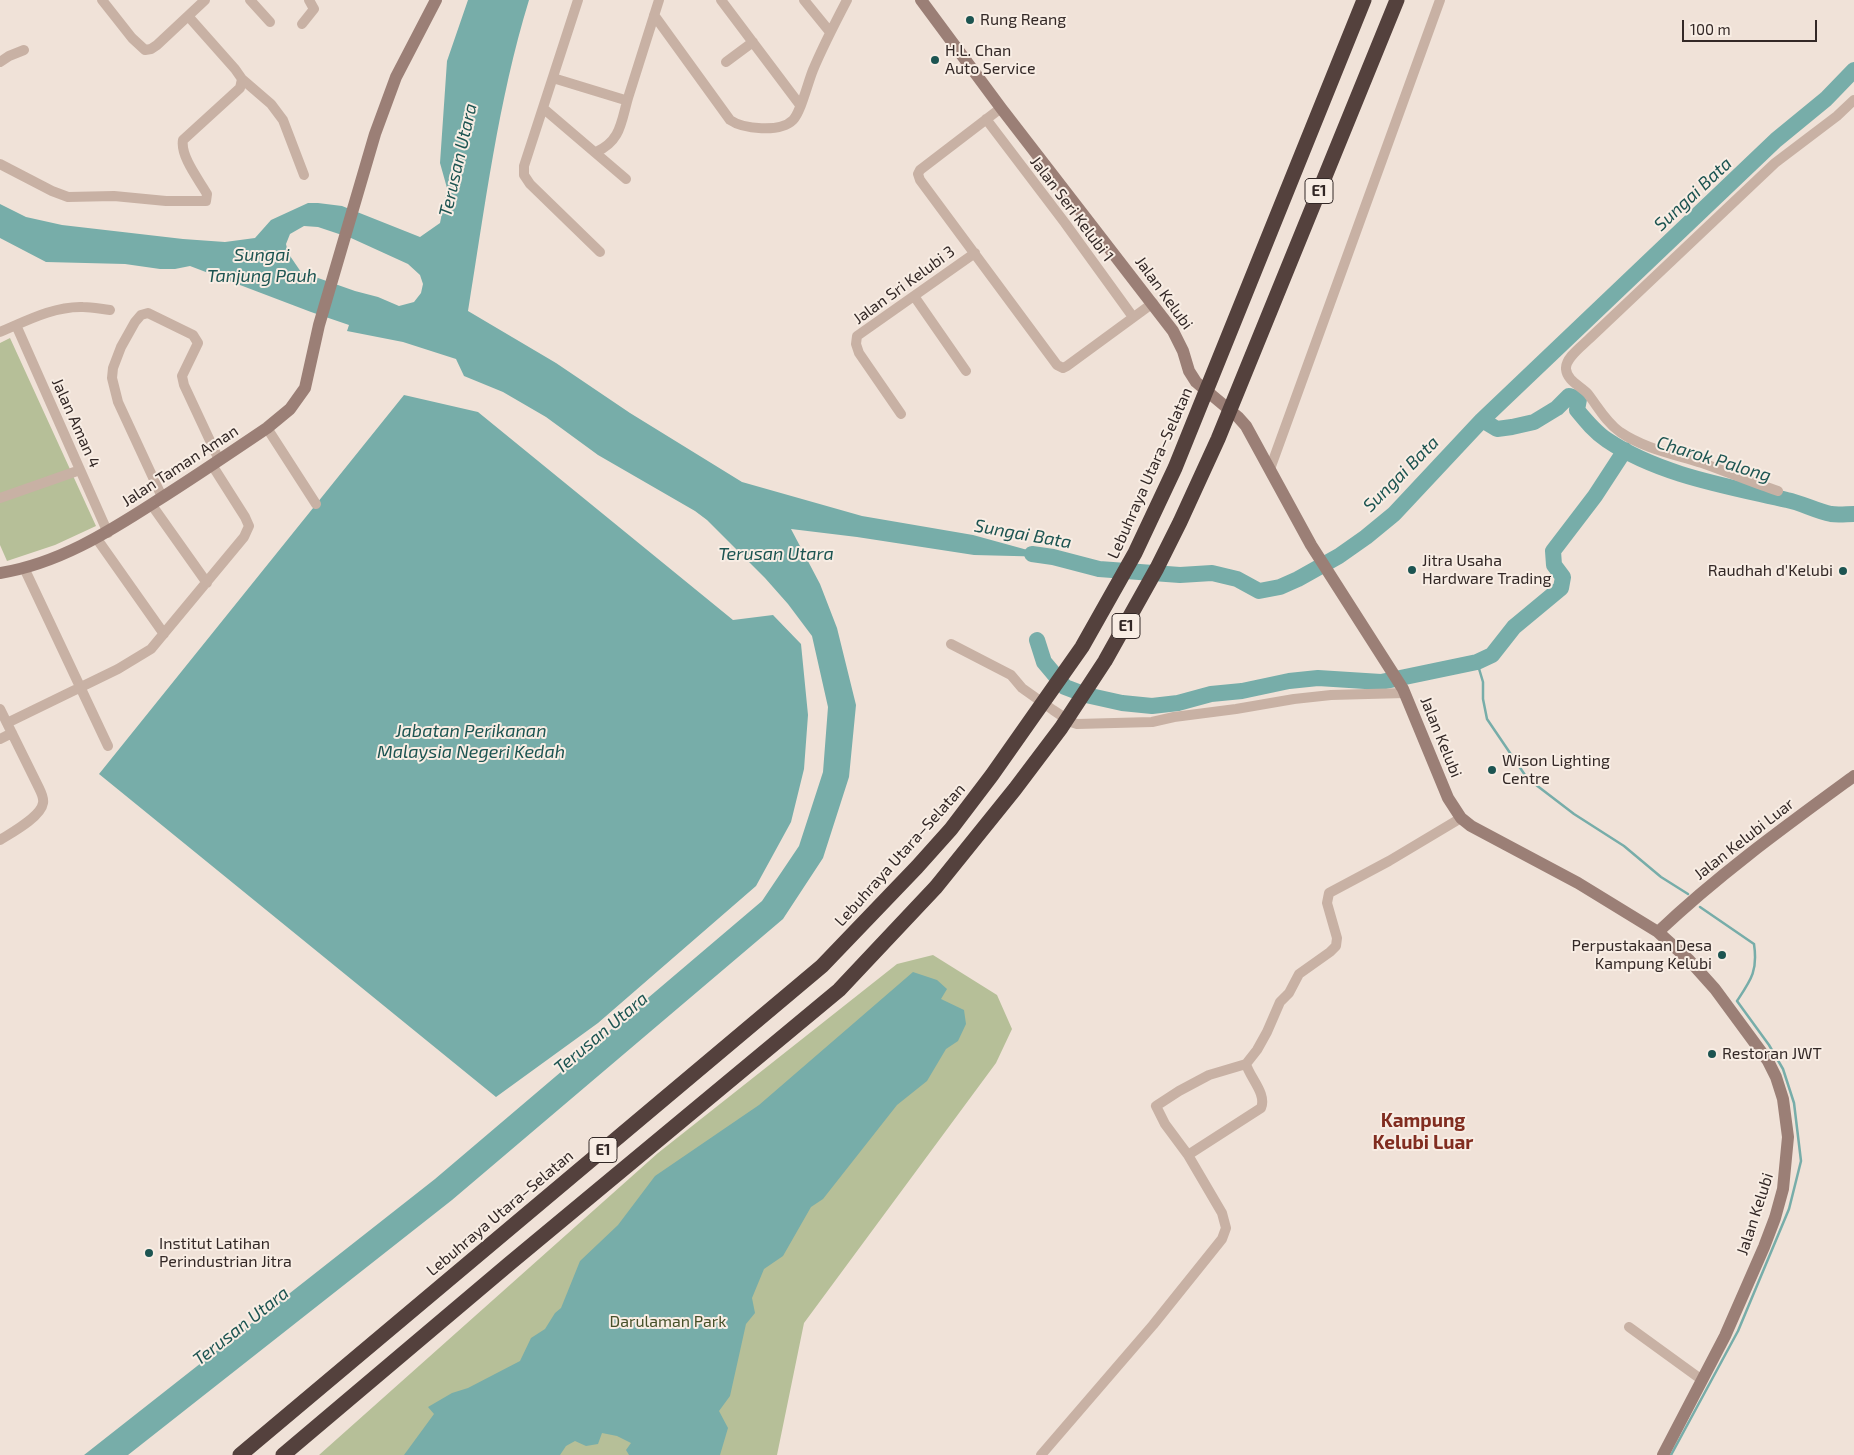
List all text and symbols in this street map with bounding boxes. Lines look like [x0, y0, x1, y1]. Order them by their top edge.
place label: Rung Reang [980, 10, 1066, 30]
scale bar [1684, 10, 1819, 42]
marker: Rung Reang [964, 14, 976, 26]
text: 100 m [1690, 20, 1731, 38]
place label: H.L. Chan Auto Service [945, 41, 1036, 79]
marker: H.L. Chan Auto Service [929, 54, 941, 66]
water label: Terusan Utara [434, 101, 482, 219]
street label: Jalan Seri Kelubi 1 [1026, 153, 1118, 265]
water label: Sungai Bata [1650, 153, 1736, 235]
road number: E1 [1305, 178, 1333, 204]
street label: Jalan Sri Kelubi 3 [849, 242, 959, 328]
water label: Sungai Tanjung Pauh [207, 244, 317, 286]
street label: Jalan Kelubi [1131, 253, 1197, 333]
street label: Jalan Aman 4 [48, 375, 104, 471]
street label: Lebuhraya Utara–Selatan [1103, 384, 1197, 562]
street label: Jalan Taman Aman [118, 421, 242, 511]
water label: Charok Palong [1654, 431, 1774, 487]
water label: Sungai Bata [1359, 432, 1443, 516]
water label: Sungai Bata [973, 515, 1073, 553]
water label: Terusan Utara [718, 543, 834, 565]
place label: Jitra Usaha Hardware Trading [1422, 551, 1552, 589]
place label: Raudhah d'Kelubi [1708, 561, 1833, 581]
marker: Jitra Usaha Hardware Trading [1406, 564, 1418, 576]
marker: Raudhah d'Kelubi [1837, 565, 1849, 577]
road number: E1 [1112, 614, 1140, 638]
street label: Jalan Kelubi [1416, 694, 1466, 780]
water label: Jabatan Perikanan Malaysia Negeri Kedah [377, 720, 565, 762]
place label: Wison Lighting Centre [1502, 751, 1610, 789]
marker: Wison Lighting Centre [1486, 764, 1498, 776]
street label: Lebuhraya Utara–Selatan [831, 780, 969, 930]
street label: Jalan Kelubi Luar [1690, 794, 1798, 884]
place label: Perpustakaan Desa Kampung Kelubi [1572, 936, 1712, 974]
marker: Perpustakaan Desa Kampung Kelubi [1716, 949, 1728, 961]
water label: Terusan Utara [550, 988, 652, 1078]
place label: Restoran JWT [1722, 1044, 1822, 1064]
marker: Restoran JWT [1706, 1048, 1718, 1060]
district label: Kampung Kelubi Luar [1373, 1110, 1473, 1154]
road number: E1 [589, 1138, 617, 1162]
street label: Lebuhraya Utara–Selatan [423, 1146, 577, 1280]
street label: Jalan Kelubi [1733, 1170, 1777, 1258]
place label: Institut Latihan Perindustrian Jitra [159, 1234, 292, 1272]
marker: Institut Latihan Perindustrian Jitra [143, 1247, 155, 1259]
water label: Terusan Utara [189, 1282, 293, 1370]
park label: Darulaman Park [610, 1312, 726, 1332]

